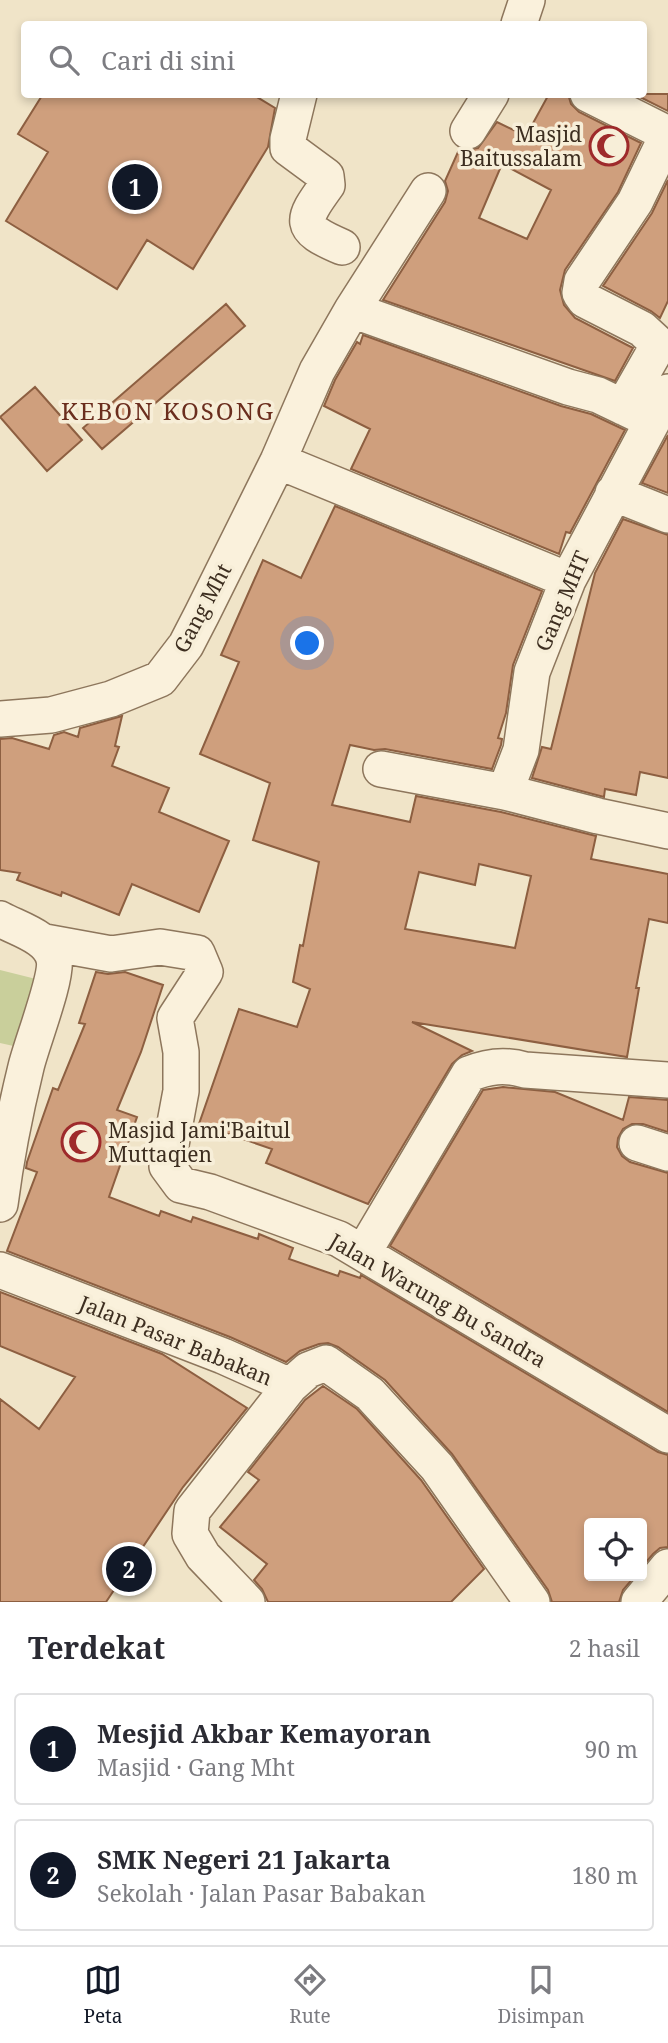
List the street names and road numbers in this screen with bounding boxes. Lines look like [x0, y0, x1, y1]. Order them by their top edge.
street label: Gang MHT [528, 546, 596, 655]
street label: Gang Mht [167, 558, 237, 658]
street label: Jalan Warung Bu Sandra [324, 1226, 552, 1374]
street label: Jalan Pasar Babakan [74, 1288, 277, 1392]

